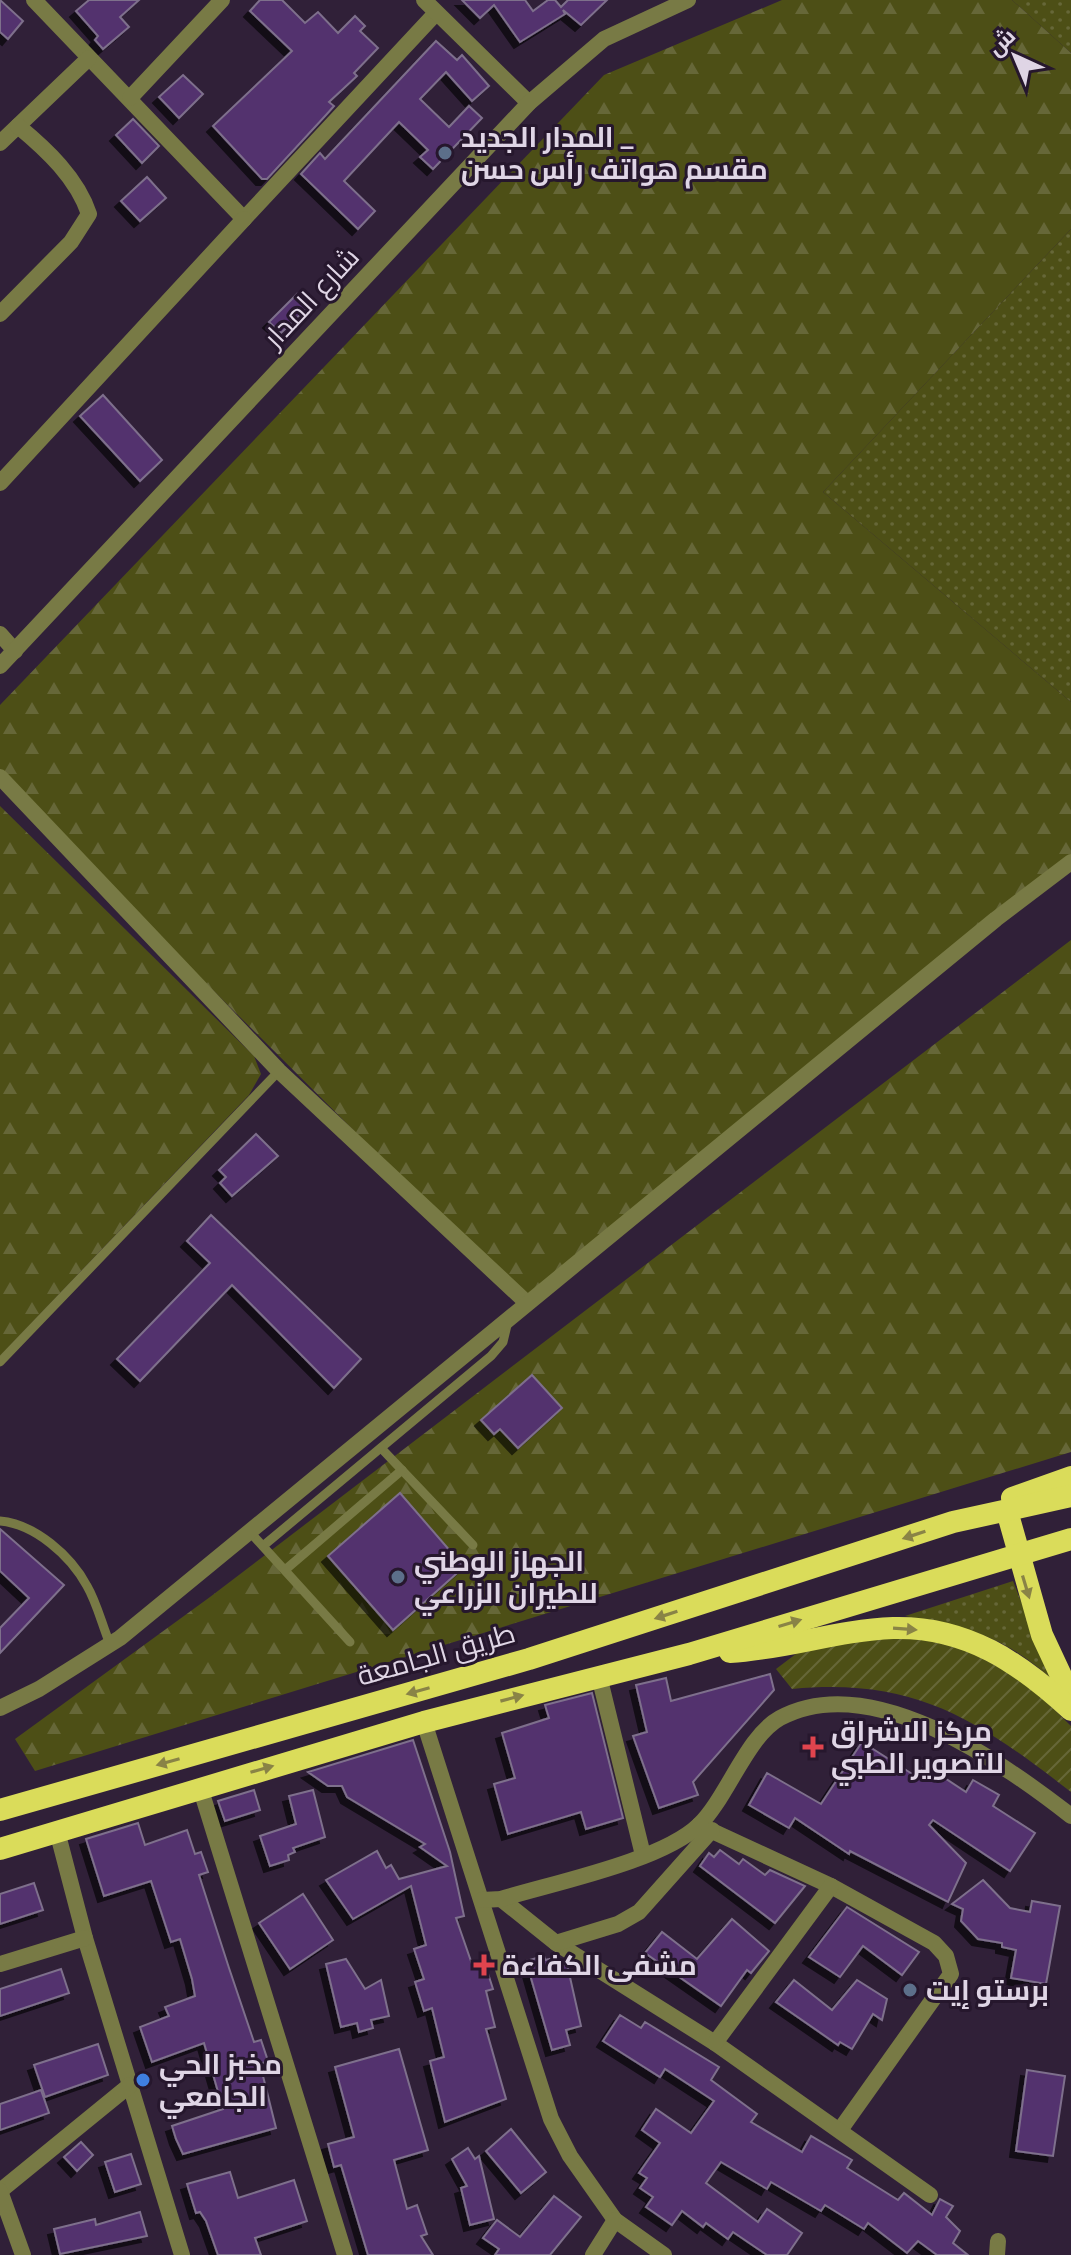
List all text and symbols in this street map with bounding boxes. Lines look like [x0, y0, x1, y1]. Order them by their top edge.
north arrow [975, 16, 1055, 96]
text: ش [981, 21, 1022, 62]
place label: المدار الجديد _ مقسم هواتف رأس حسن [461, 118, 768, 189]
marker: المدار الجديد _ مقسم هواتف رأس حسن [436, 144, 454, 162]
street label: شارع المدار [253, 238, 367, 357]
one-way arrow [902, 1529, 926, 1541]
place label: الجهاز الوطني للطيران الزراعي [414, 1542, 598, 1616]
marker: الجهاز الوطني للطيران الزراعي [389, 1568, 407, 1586]
one-way arrow [1021, 1575, 1033, 1599]
one-way arrow [654, 1609, 678, 1622]
street label: طريق الجامعة [352, 1613, 520, 1695]
one-way arrow [778, 1616, 802, 1629]
one-way arrow [893, 1623, 918, 1636]
one-way arrow [405, 1685, 429, 1698]
one-way arrow [499, 1691, 524, 1703]
place label: مركز الاشراق للتصوير الطبي [831, 1712, 1004, 1786]
marker: مركز الاشراق للتصوير الطبي [802, 1736, 824, 1758]
one-way arrow [155, 1756, 179, 1769]
one-way arrow [250, 1762, 274, 1775]
place label: مشفى الكفاءة [502, 1946, 697, 1984]
marker: مشفى الكفاءة [473, 1954, 495, 1976]
place label: برستو إيت [926, 1971, 1049, 2009]
marker: برستو إيت [901, 1981, 919, 1999]
place label: مخبز الحي الجامعي [159, 2045, 282, 2119]
marker: مخبز الحي الجامعي [134, 2071, 152, 2089]

